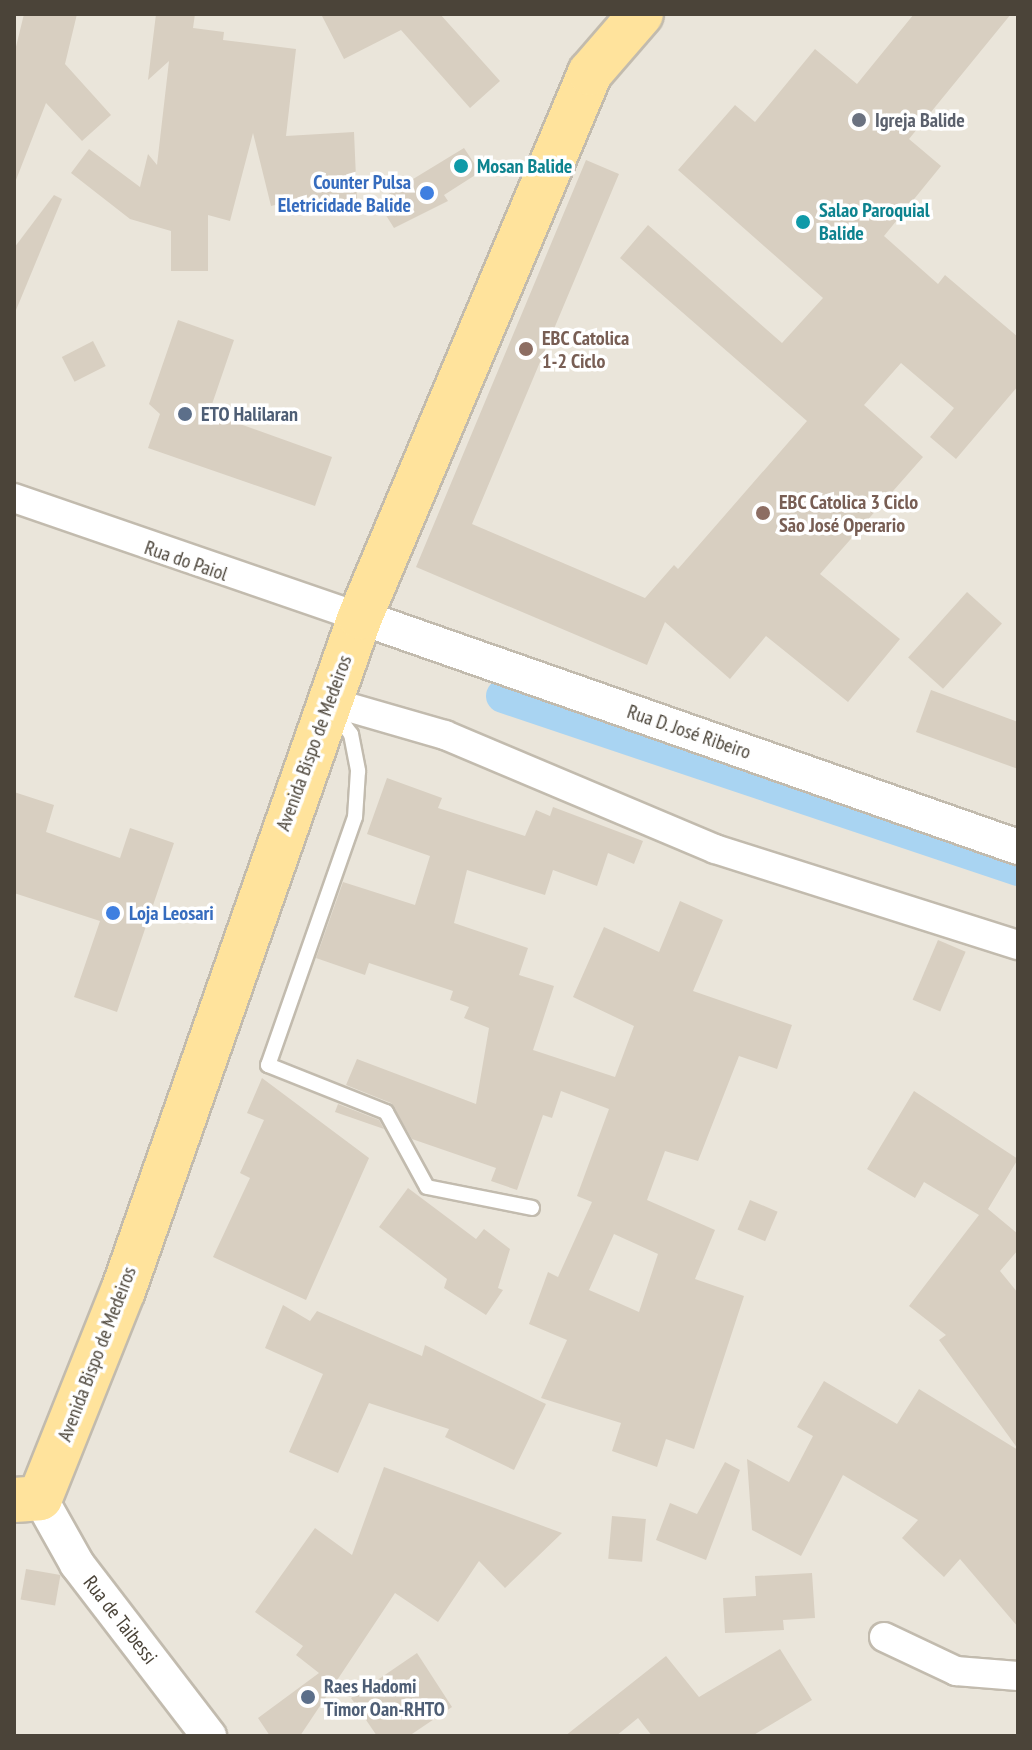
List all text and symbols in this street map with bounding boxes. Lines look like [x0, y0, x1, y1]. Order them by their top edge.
place label: Igreja Balide [875, 108, 965, 132]
marker: Igreja Balide [850, 111, 868, 129]
place label: Mosan Balide [477, 154, 572, 178]
marker: Mosan Balide [452, 157, 470, 175]
place label: Counter Pulsa Eletricidade Balide [278, 170, 411, 217]
marker: Counter Pulsa Eletricidade Balide [418, 184, 436, 202]
place label: Salao Paroquial Balide [819, 198, 930, 245]
marker: Salao Paroquial Balide [794, 213, 812, 231]
place label: EBC Catolica 1-2 Ciclo [542, 326, 630, 373]
marker: EBC Catolica 1-2 Ciclo [517, 340, 535, 358]
place label: ETO Halilaran [201, 402, 298, 426]
marker: ETO Halilaran [176, 405, 194, 423]
place label: EBC Catolica 3 Ciclo São José Operario [779, 490, 919, 537]
marker: EBC Catolica 3 Ciclo São José Operario [754, 504, 772, 522]
street label: Rua do Paiol [141, 536, 231, 586]
street label: Avenida Bispo de Medeiros [271, 652, 357, 834]
street label: Rua D. José Ribeiro [623, 699, 755, 765]
place label: Loja Leosari [129, 901, 214, 925]
marker: Loja Leosari [104, 904, 122, 922]
street label: Avenida Bispo de Medeiros [53, 1263, 141, 1445]
street label: Rua de Taibessi [78, 1571, 162, 1669]
place label: Raes Hadomi Timor Oan-RHTO [324, 1674, 445, 1721]
marker: Raes Hadomi Timor Oan-RHTO [299, 1688, 317, 1706]

